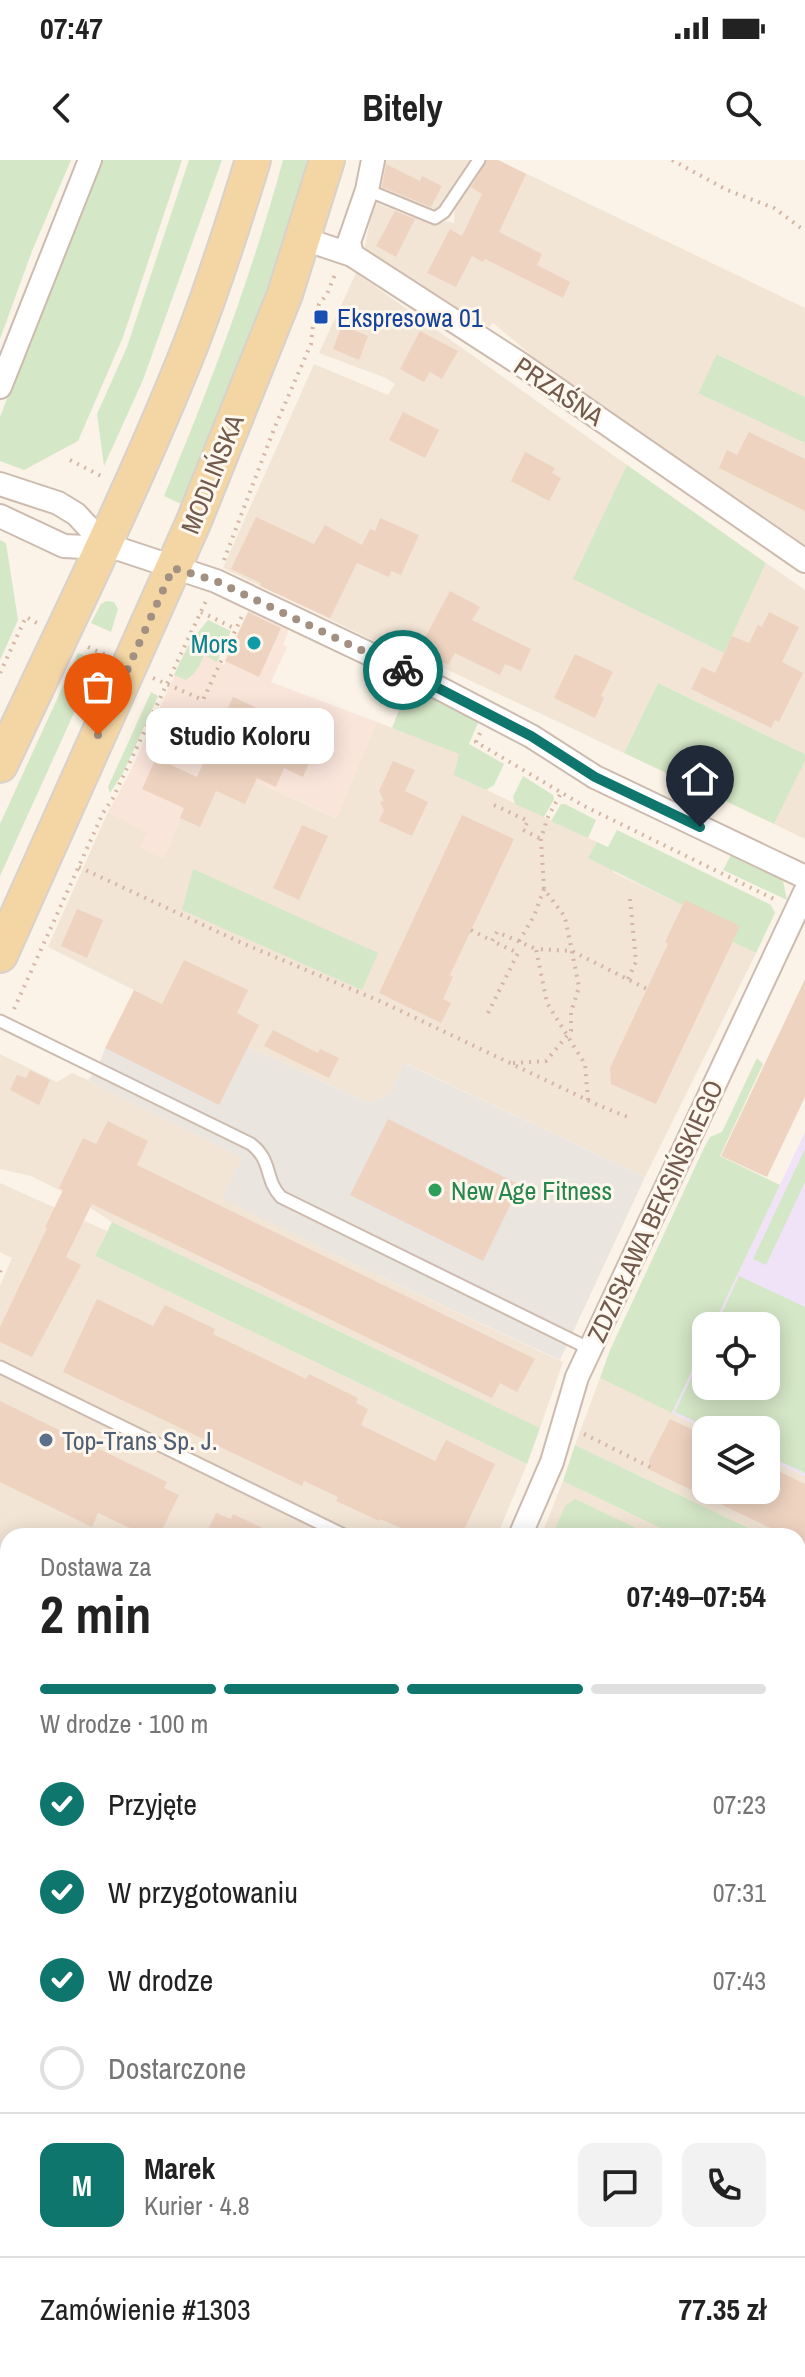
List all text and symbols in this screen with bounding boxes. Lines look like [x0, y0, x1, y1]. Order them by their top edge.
text: 07:47 [40, 8, 103, 48]
text: Bitely [362, 84, 443, 132]
icon: back [40, 86, 84, 130]
icon: search [721, 86, 765, 130]
place label: Ekspresowa 01 [337, 300, 483, 335]
marker: Ekspresowa 01 [312, 308, 330, 326]
street label: PRZAŚNA [507, 348, 611, 434]
street label: MODLIŃSKA [172, 409, 252, 539]
place label: Mors [191, 626, 238, 661]
courier [363, 630, 443, 710]
marker: Mors [245, 634, 263, 652]
icon: bike [381, 648, 425, 692]
pin [64, 653, 132, 735]
icon: bag [76, 665, 120, 709]
callout: Studio Koloru [146, 707, 334, 763]
text: Studio Koloru [170, 718, 310, 753]
pin [666, 745, 734, 827]
icon: home [678, 757, 722, 801]
street label: ZDZISŁAWA BEKSIŃSKIEGO [579, 1074, 731, 1348]
place label: New Age Fitness [451, 1173, 612, 1208]
marker: New Age Fitness [426, 1181, 444, 1199]
map controls [692, 1312, 780, 1504]
button: locate [692, 1312, 780, 1400]
button: layers [692, 1416, 780, 1504]
place label: Top-Trans Sp. J. [62, 1423, 218, 1458]
marker: Top-Trans Sp. J. [37, 1431, 55, 1449]
text: Dostawa za [40, 1549, 151, 1584]
text: 07:49–07:54 [627, 1576, 766, 1616]
text: 2 min [40, 1579, 151, 1649]
text: W drodze · 100 m [40, 1706, 208, 1741]
icon: check [40, 1782, 84, 1826]
text: Przyjęte [108, 1784, 197, 1824]
text: 07:23 [713, 1787, 766, 1822]
icon: check [40, 1870, 84, 1914]
text: W przygotowaniu [108, 1872, 298, 1912]
text: 07:31 [713, 1875, 766, 1910]
icon: check [40, 1958, 84, 2002]
text: W drodze [108, 1960, 213, 2000]
text: 07:43 [713, 1963, 766, 1998]
text: Dostarczone [108, 2048, 246, 2088]
button: chat [578, 2143, 662, 2227]
button: phone [682, 2143, 766, 2227]
text: Marek [144, 2148, 215, 2188]
text: M [72, 2165, 92, 2205]
text: Kurier · 4.8 [144, 2188, 249, 2223]
text: Zamówienie #1303 [40, 2289, 251, 2329]
text: 77.35 zł [678, 2289, 766, 2329]

